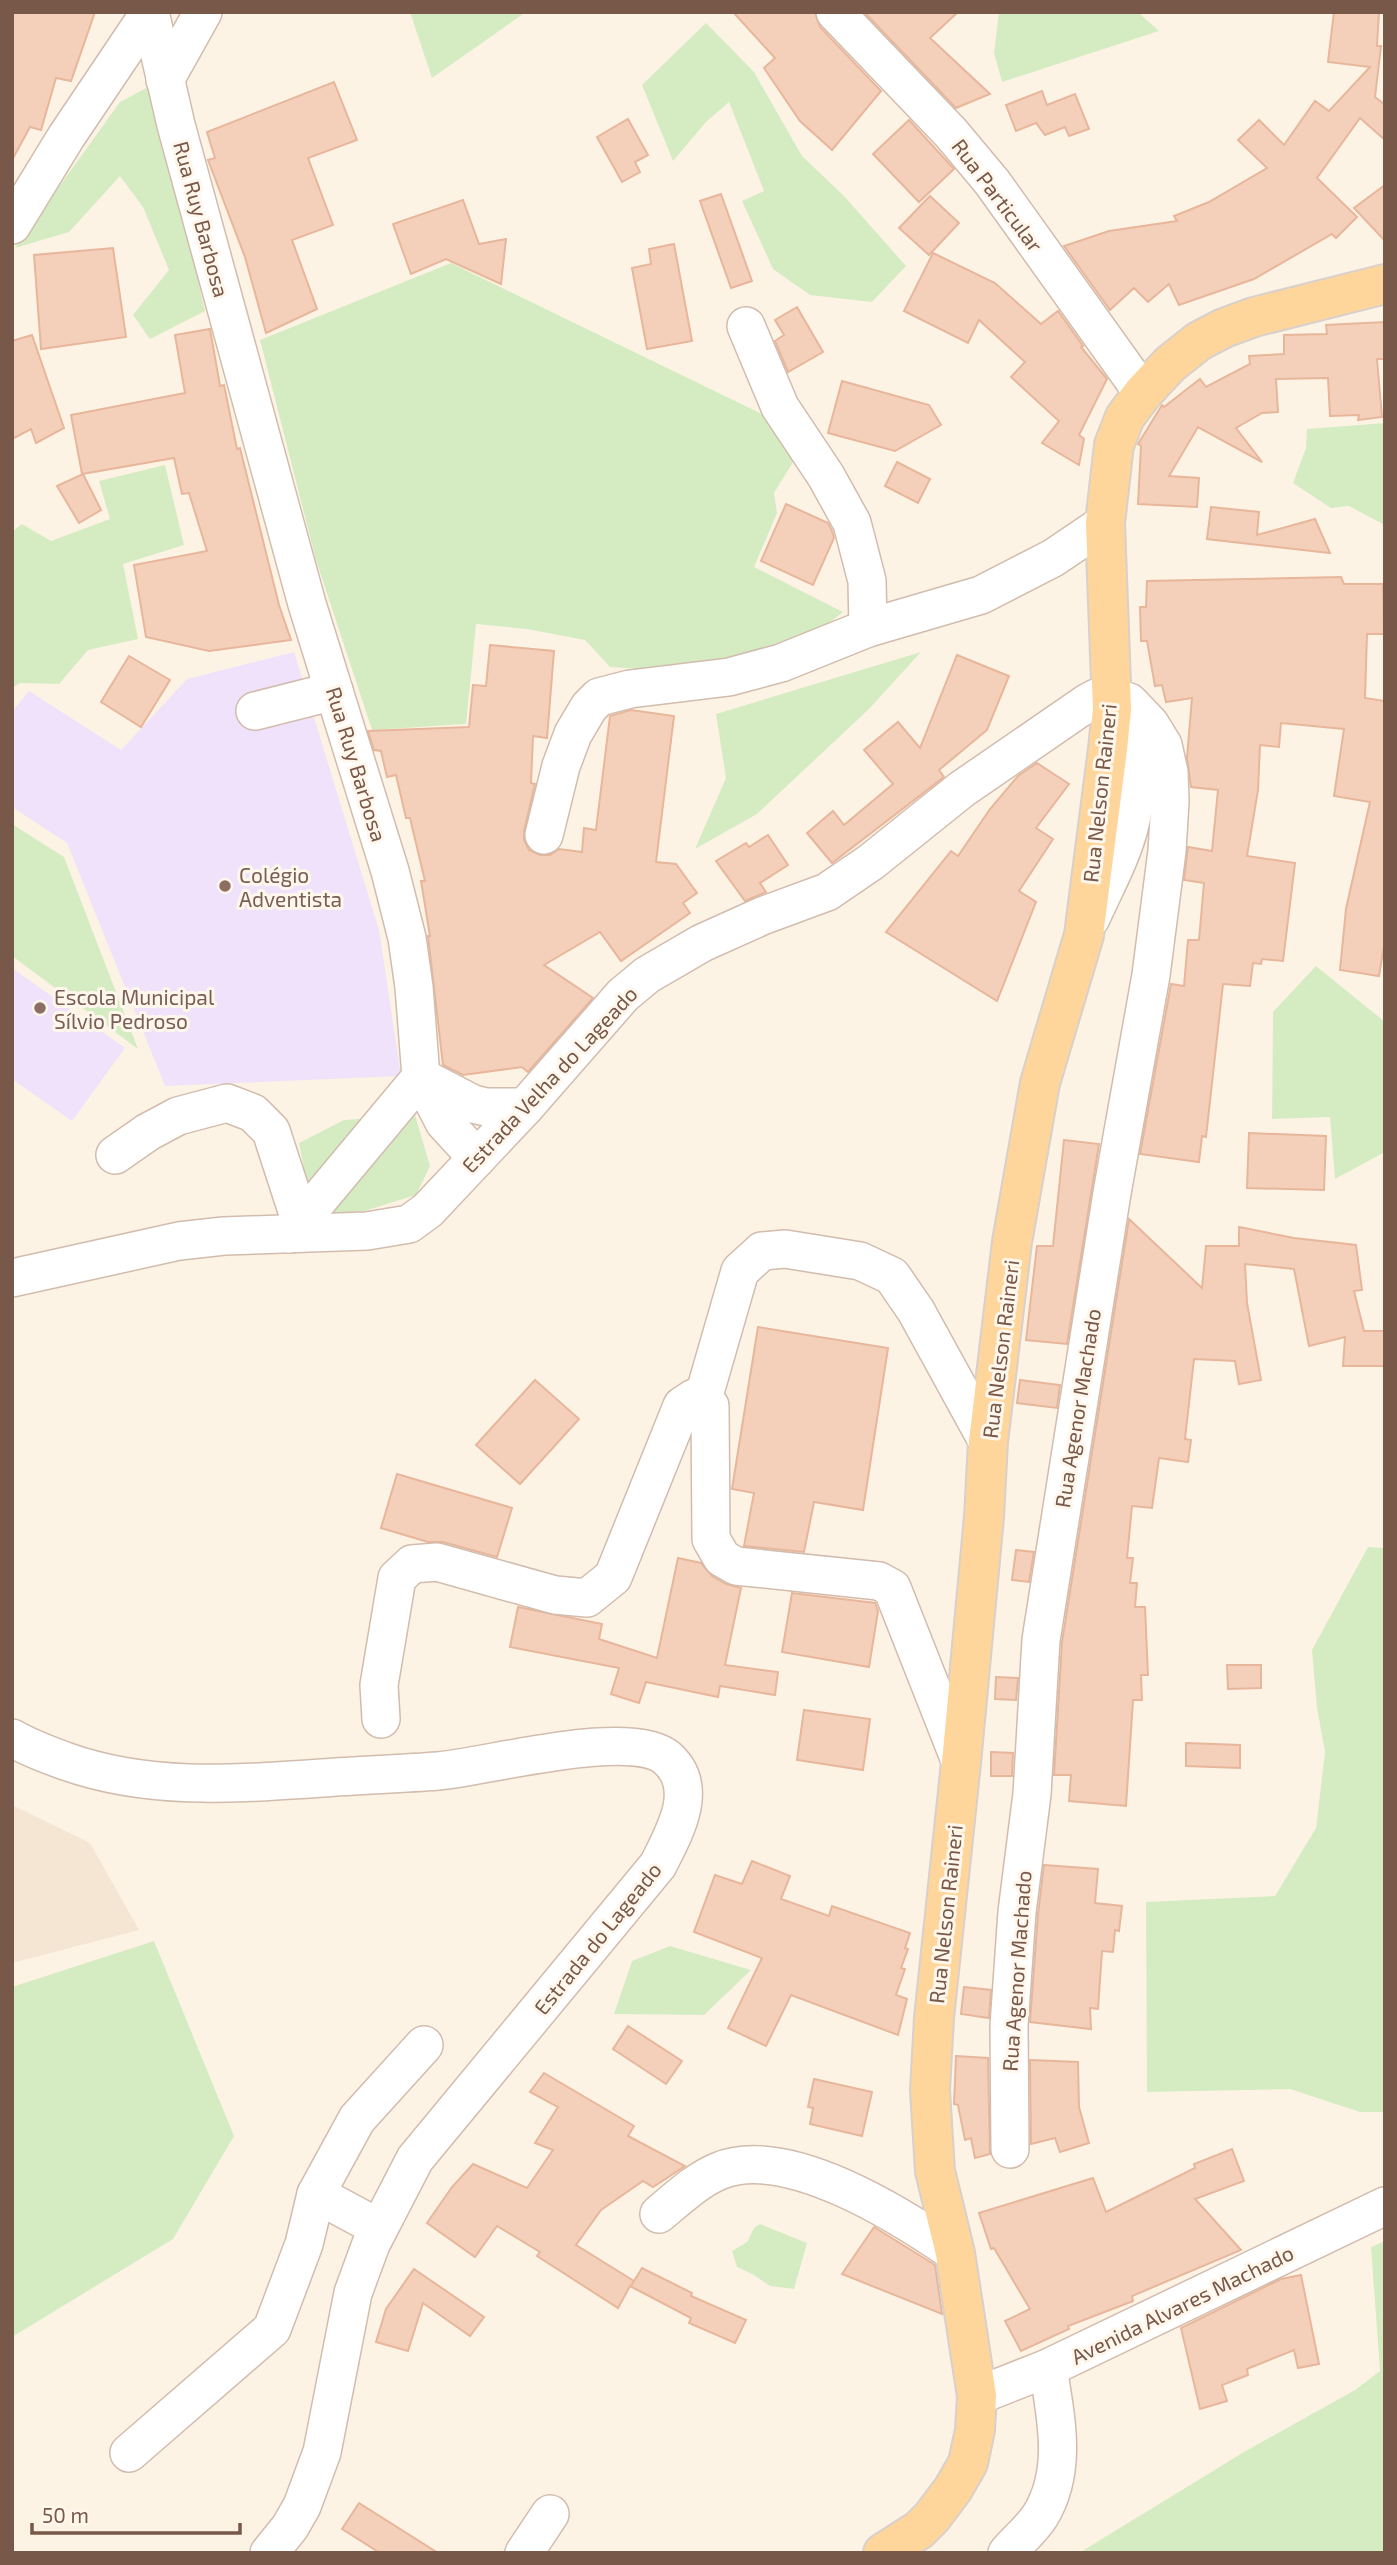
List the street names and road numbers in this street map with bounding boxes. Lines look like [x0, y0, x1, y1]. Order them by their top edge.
street label: Rua Particular [947, 134, 1049, 257]
street label: Rua Ruy Barbosa [169, 138, 235, 300]
street label: Rua Ruy Barbosa [322, 684, 392, 844]
street label: Rua Nelson Raineri [1077, 702, 1121, 884]
street label: Estrada Velha do Lageado [456, 981, 642, 1177]
street label: Rua Nelson Raineri [977, 1258, 1023, 1440]
street label: Rua Agenor Machado [1049, 1307, 1105, 1509]
street label: Rua Nelson Raineri [923, 1823, 967, 2005]
street label: Estrada do Lageado [528, 1857, 666, 2019]
street label: Rua Agenor Machado [997, 1870, 1035, 2072]
street label: Avenida Alvares Machado [1067, 2239, 1297, 2369]

